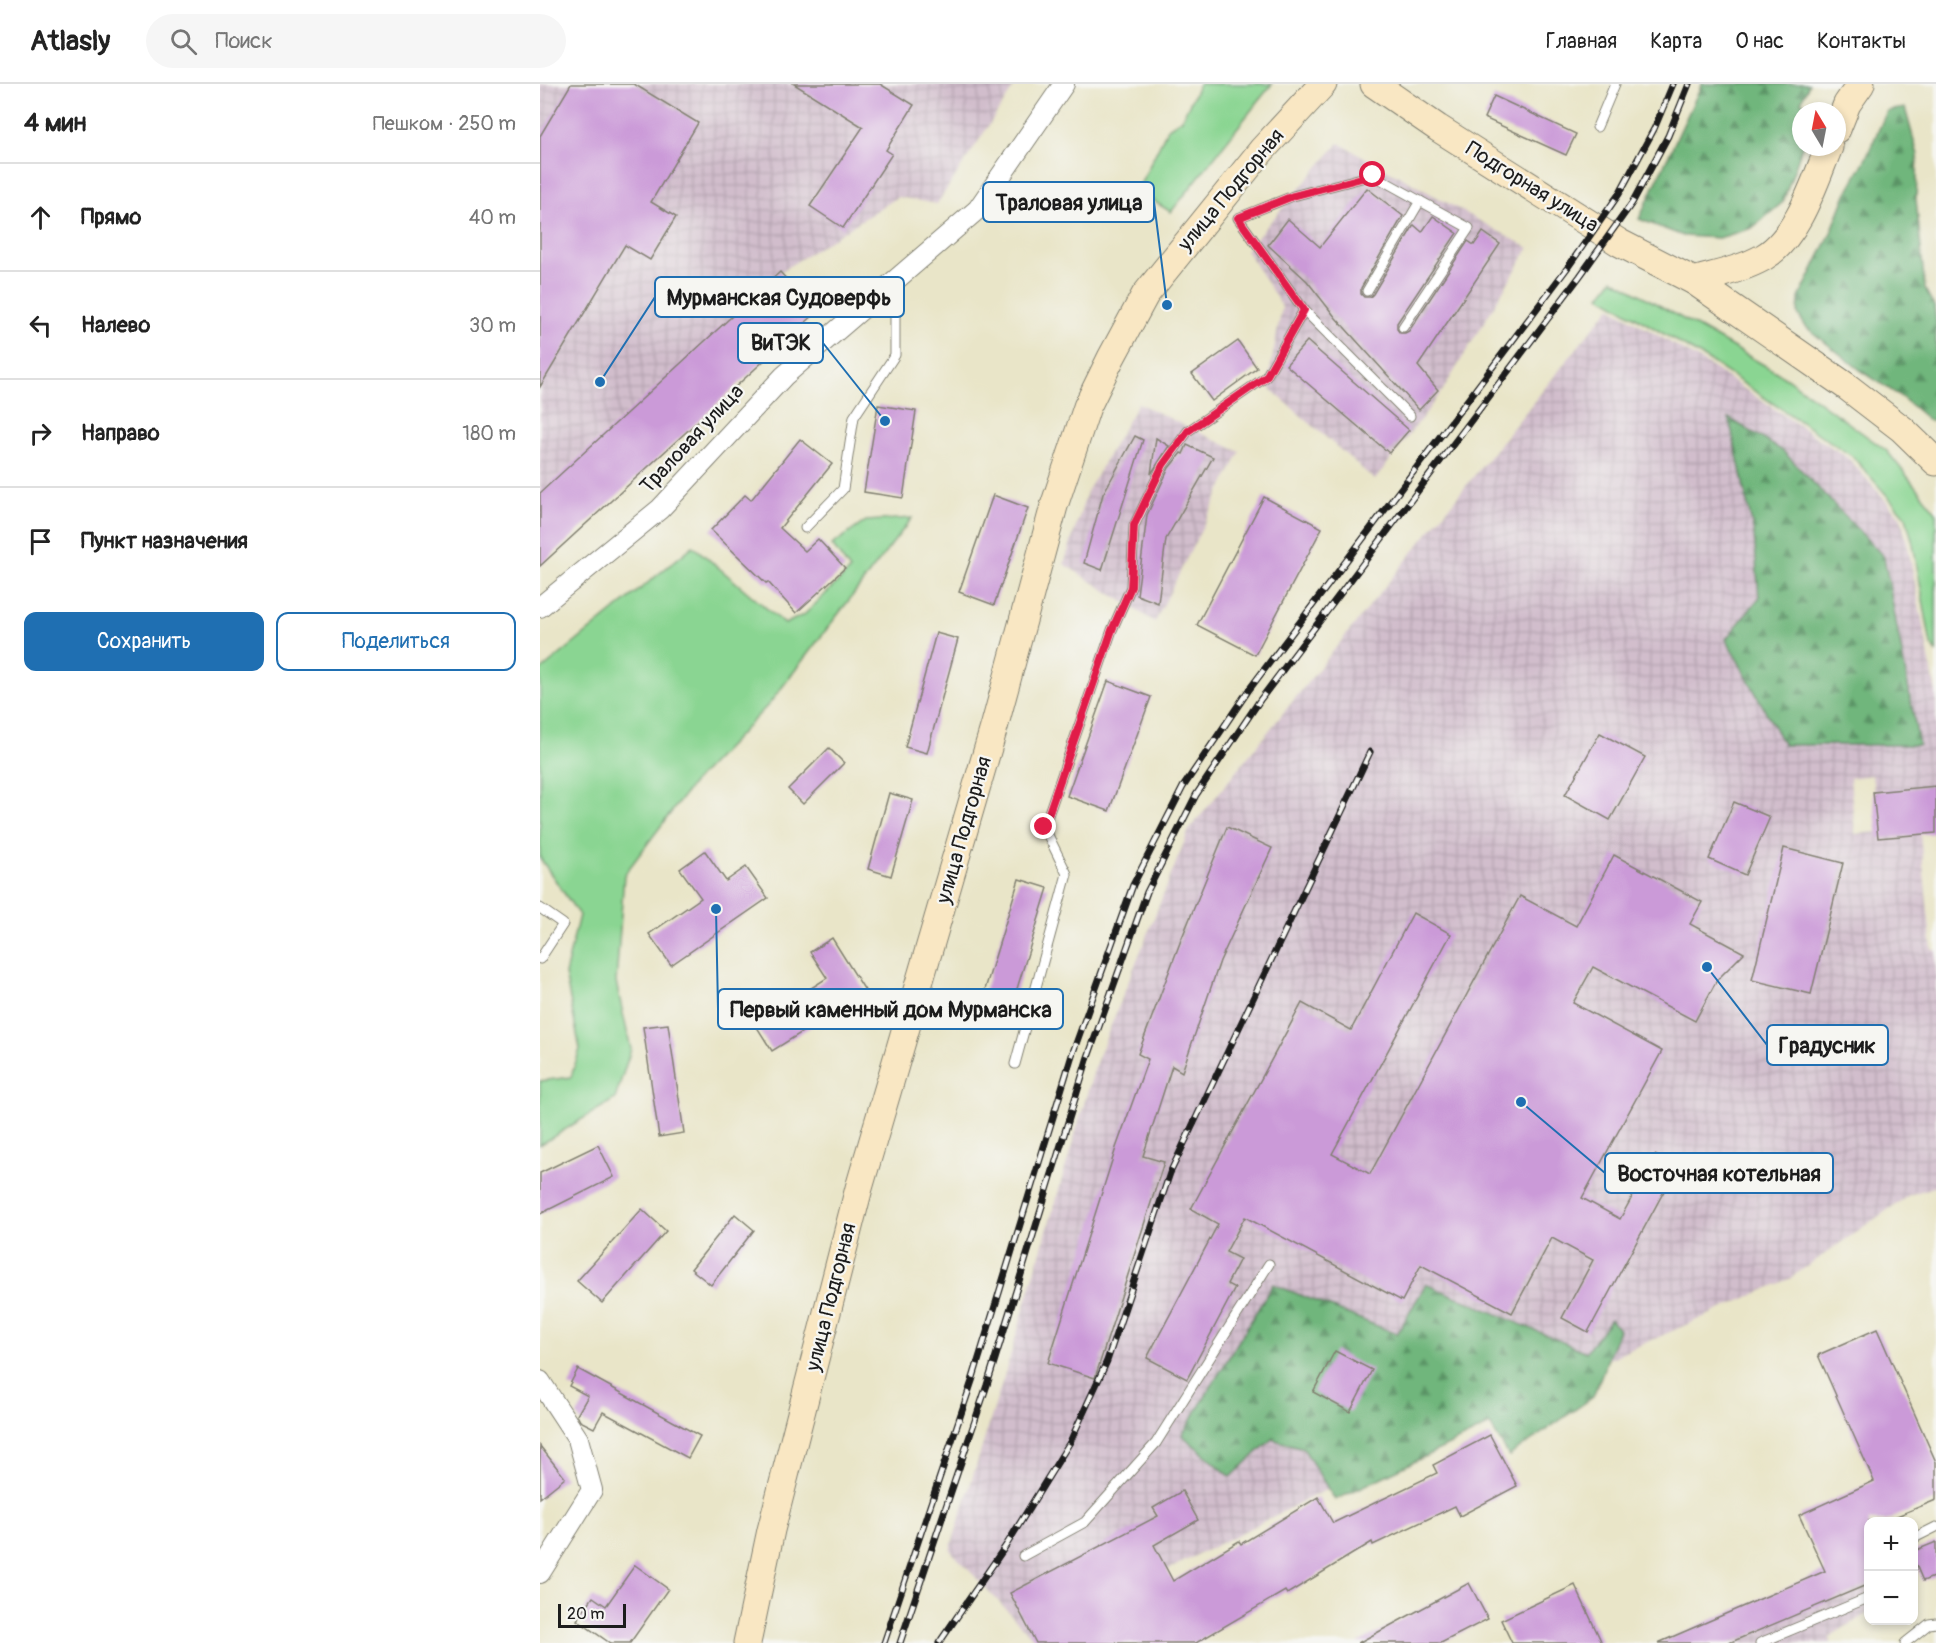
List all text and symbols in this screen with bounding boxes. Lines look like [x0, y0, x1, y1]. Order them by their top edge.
search box [146, 14, 566, 68]
text: Atlasly [30, 24, 110, 59]
icon: search [167, 25, 200, 58]
text: Поиск [215, 27, 273, 55]
text: Главная [1546, 28, 1617, 55]
text: Карта [1650, 28, 1702, 55]
text: О нас [1735, 28, 1784, 55]
text: Контакты [1817, 28, 1906, 55]
north arrow [1792, 102, 1846, 156]
text: 4 мин [24, 107, 86, 139]
text: Пешком · 250 m [373, 111, 516, 136]
street label: улица Подгорная [1171, 123, 1290, 258]
street label: Подгорная улица [1460, 135, 1604, 239]
route start [1359, 161, 1385, 187]
callout: Траловая улица [983, 182, 1154, 222]
text: Траловая улица [994, 189, 1143, 217]
icon: ahead [24, 201, 57, 234]
text: Прямо [81, 203, 141, 231]
text: 40 m [469, 205, 516, 230]
callout: Мурманская Судоверфь [655, 277, 904, 317]
text: Мурманская Судоверфь [667, 284, 891, 312]
icon: left [24, 309, 57, 342]
text: Налево [81, 311, 150, 339]
text: 30 m [469, 313, 516, 338]
callout: ВиТЭК [738, 323, 823, 363]
text: ВиТЭК [751, 329, 811, 357]
street label: Траловая улица [634, 378, 750, 500]
icon: right [24, 417, 57, 450]
text: Направо [81, 419, 160, 447]
text: 180 m [462, 421, 516, 446]
icon: arrive [24, 525, 57, 558]
text: Пункт назначения [81, 527, 248, 555]
button: Сохранить [24, 612, 264, 671]
button: Поделиться [276, 612, 516, 671]
street label: улица Подгорная [930, 753, 998, 908]
route end [1030, 813, 1056, 839]
callout: Первый каменный дом Мурманска [718, 989, 1063, 1029]
text: Первый каменный дом Мурманска [730, 996, 1052, 1024]
callout: Градусник [1767, 1025, 1888, 1065]
text: Градусник [1778, 1032, 1876, 1060]
callout: Восточная котельная [1605, 1153, 1833, 1193]
text: Восточная котельная [1617, 1160, 1821, 1188]
street label: улица Подгорная [799, 1220, 862, 1375]
map controls [1864, 1517, 1918, 1625]
button: + [1864, 1517, 1918, 1571]
button: − [1864, 1571, 1918, 1625]
scale bar [558, 1601, 626, 1628]
text: 20 m [567, 1604, 605, 1624]

